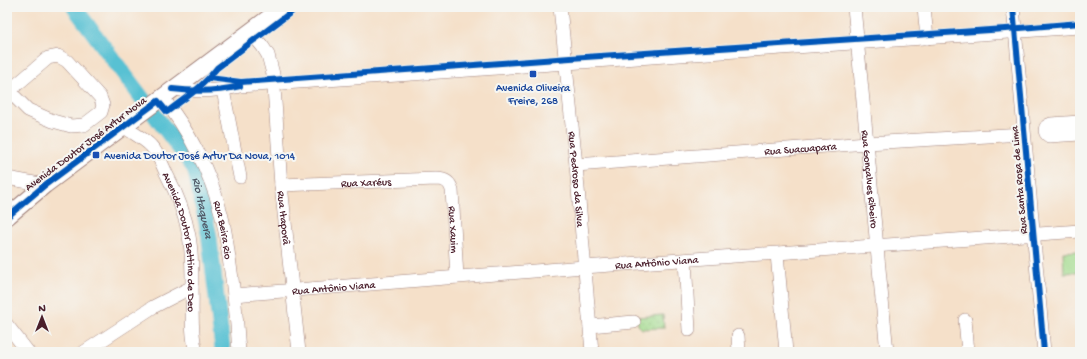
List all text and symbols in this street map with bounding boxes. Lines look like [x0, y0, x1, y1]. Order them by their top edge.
marker: Avenida Oliveira Freire, 268 [528, 69, 538, 79]
place label: Avenida Oliveira Freire, 268 [496, 83, 571, 108]
street label: Avenida Doutor José Artur Nova [23, 95, 150, 194]
street label: Rua Santa Rosa de Lima [1009, 124, 1031, 234]
street label: Rua Gonçalves Ribeiro [858, 130, 879, 229]
street label: Rua Pedroso da Silva [565, 131, 585, 229]
street label: Rua Suacuapara [764, 141, 838, 159]
marker: Avenida Doutor José Artur Da Nova, 1014 [91, 150, 101, 160]
place label: Avenida Doutor José Artur Da Nova, 1014 [104, 151, 296, 163]
street label: Avenida Doutor Bettino de Deo [159, 171, 196, 312]
water label: Rio Itaquera [188, 176, 215, 241]
street label: Rua Xaréus [341, 177, 392, 191]
street label: Rua Itaporâ [274, 191, 292, 246]
street label: Rua Beira Rio [210, 199, 233, 260]
street label: Rua Xauim [445, 206, 460, 254]
street label: Rua Antônio Viana [615, 255, 700, 273]
street label: Rua Antônio Viana [292, 280, 377, 298]
north arrow [22, 297, 62, 337]
text: N [38, 303, 46, 315]

